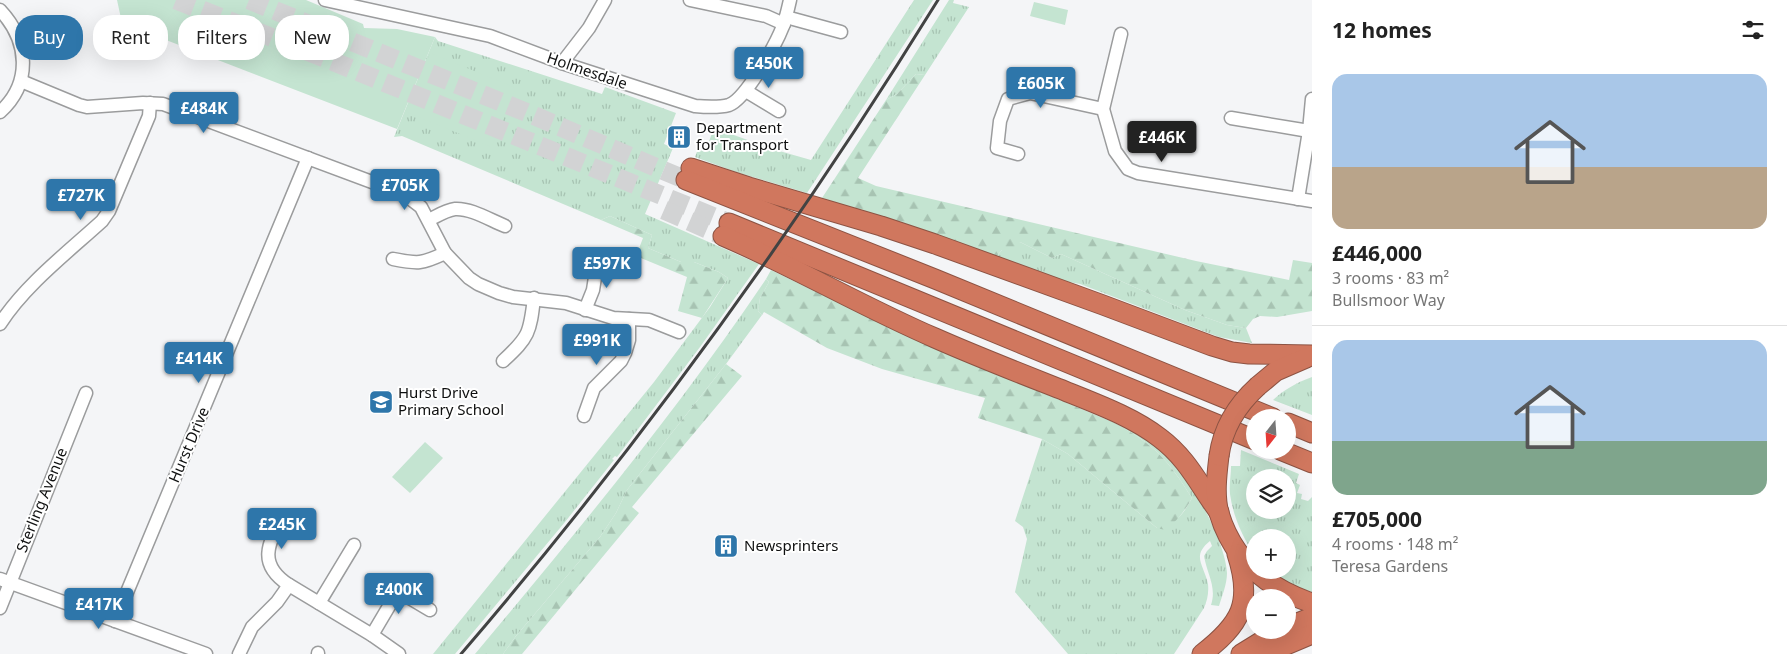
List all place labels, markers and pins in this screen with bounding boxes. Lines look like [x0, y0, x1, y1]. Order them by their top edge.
pin: £450K [734, 46, 804, 89]
pin: £605K [1006, 66, 1076, 109]
pin: £484K [169, 92, 239, 134]
place label: Department for Transport [696, 117, 789, 154]
pin: £446K [1127, 120, 1197, 163]
building icon: Department for Transport [666, 124, 692, 150]
pin: £705K [370, 168, 440, 211]
pin: £727K [46, 178, 116, 221]
pin: £597K [572, 246, 642, 289]
pin: £991K [562, 324, 632, 366]
pin: £414K [164, 342, 234, 384]
place label: Hurst Drive Primary School [398, 382, 504, 419]
school or university icon: Hurst Drive Primary School [368, 389, 394, 415]
pin: £245K [247, 508, 317, 550]
building icon: Newsprinters [713, 533, 739, 559]
place label: Newsprinters [744, 535, 838, 555]
pin: £400K [364, 572, 434, 615]
pin: £417K [64, 588, 134, 630]

